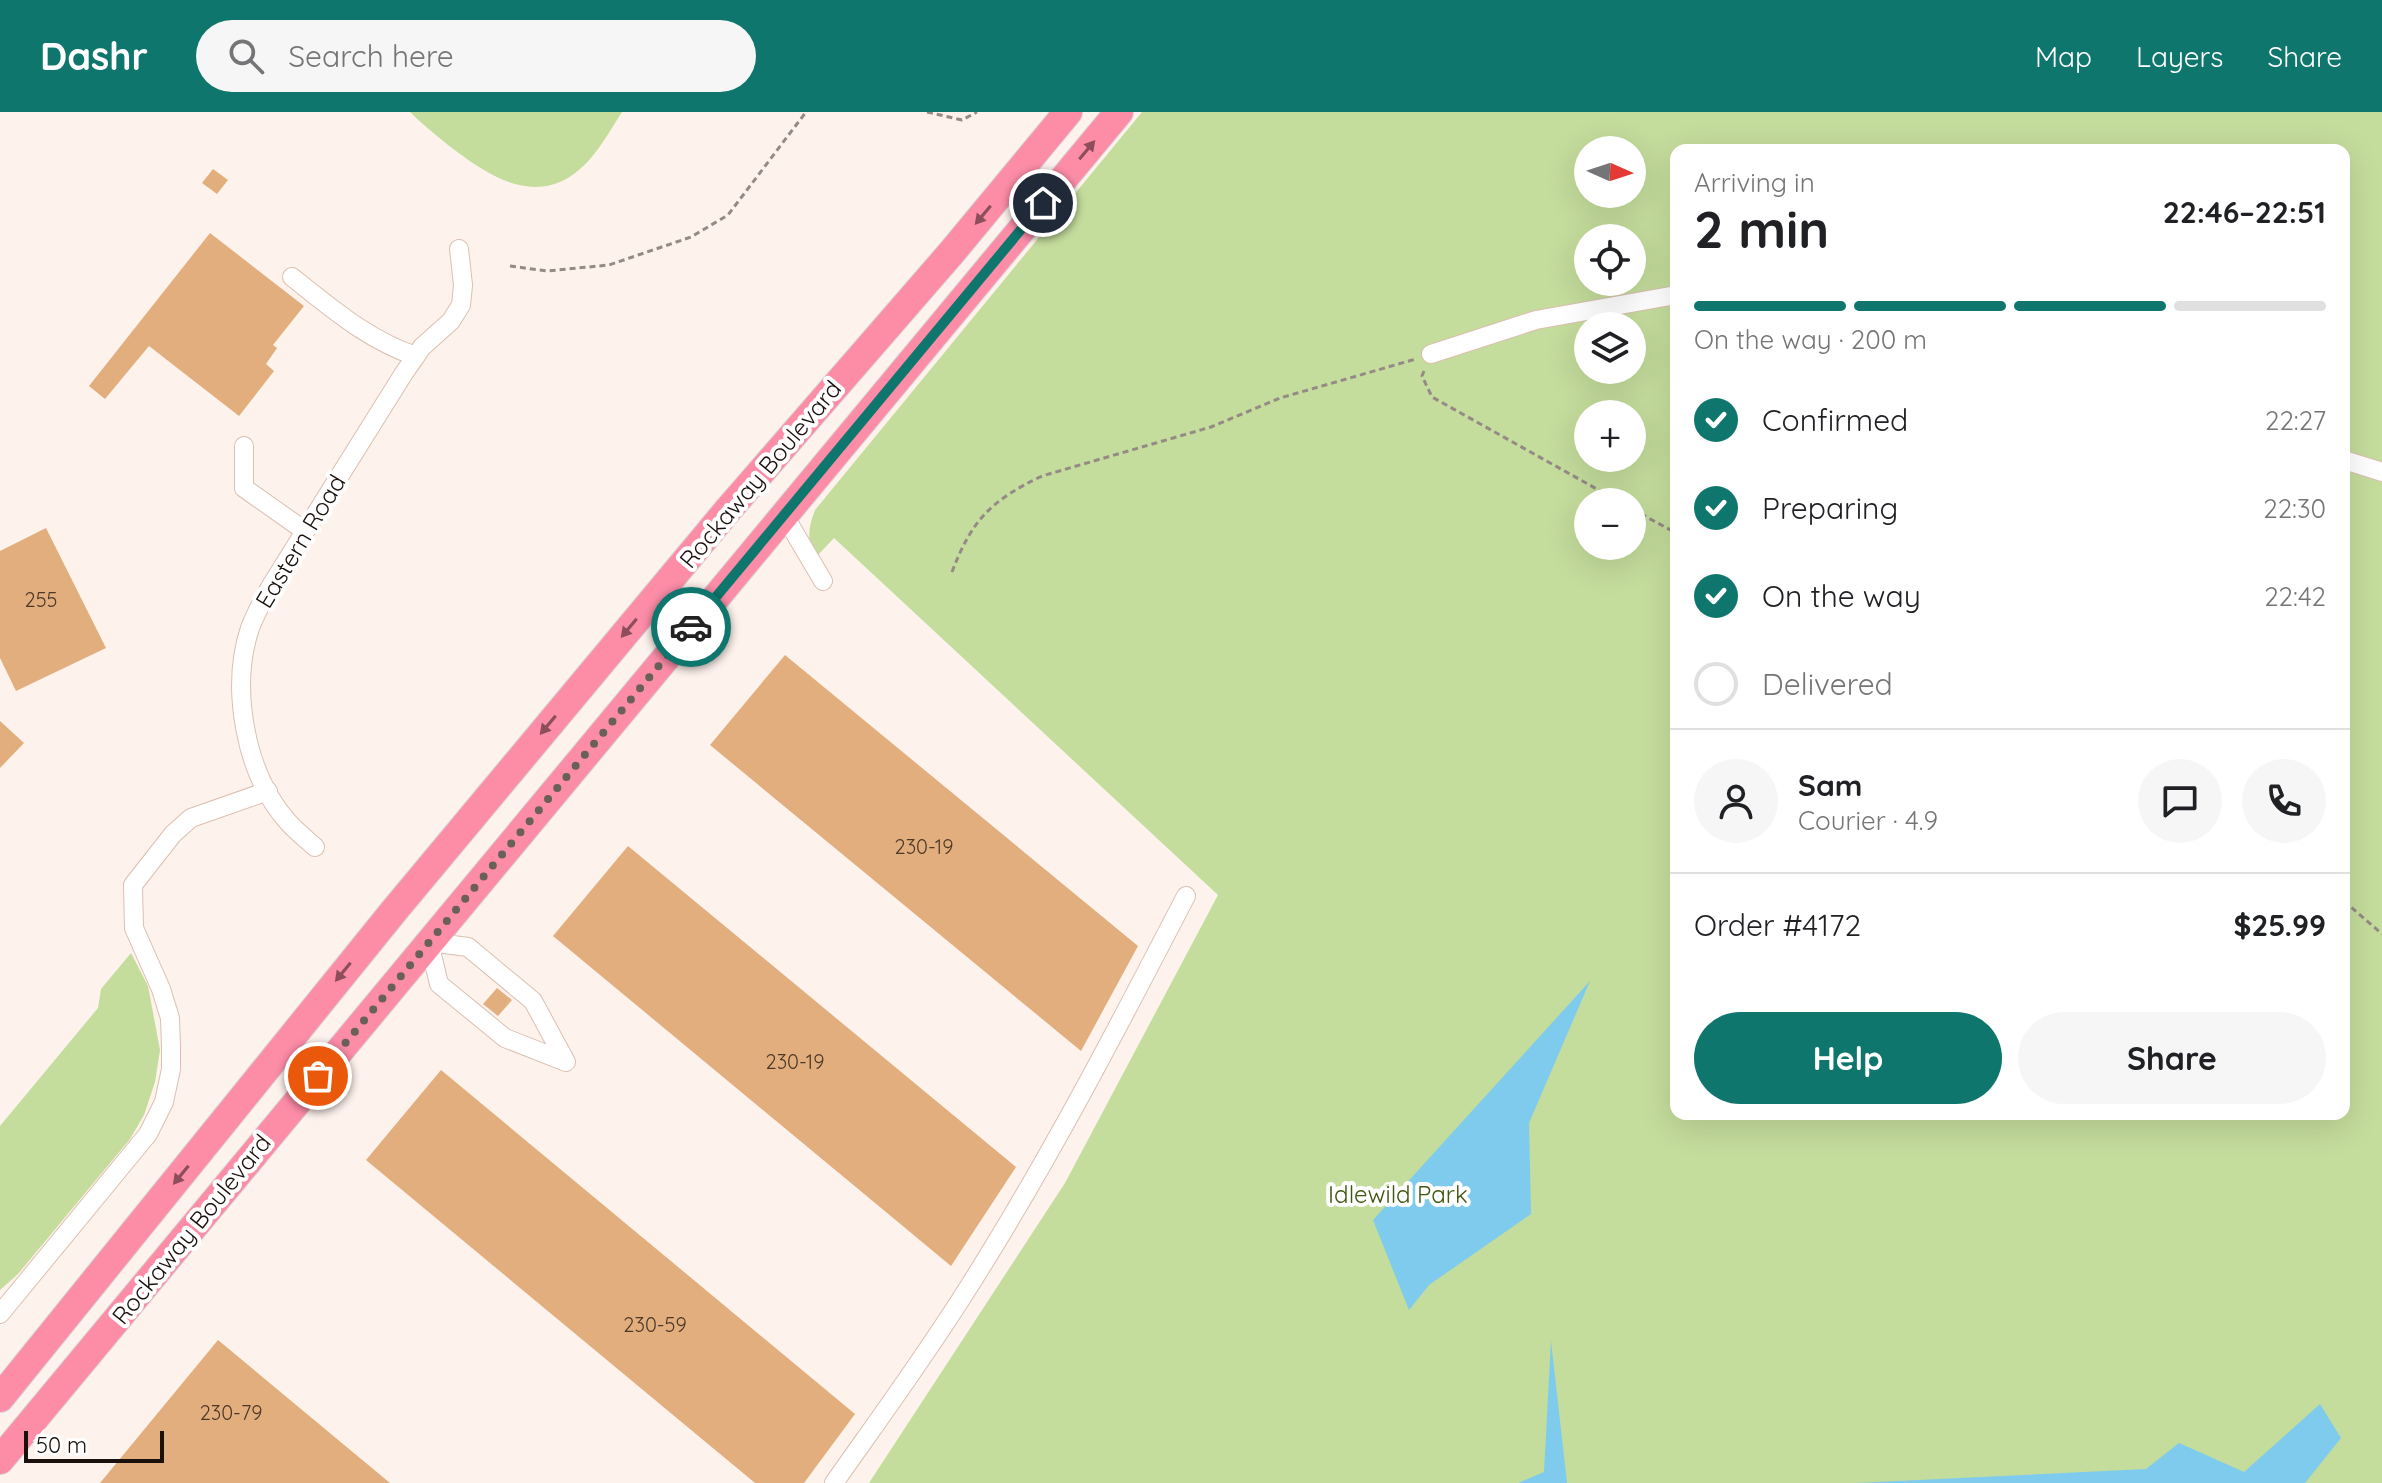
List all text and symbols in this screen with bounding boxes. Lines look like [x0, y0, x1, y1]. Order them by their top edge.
search box [196, 20, 756, 92]
text: Dashr [40, 32, 148, 80]
icon: search [224, 34, 268, 78]
text: Search here [288, 37, 454, 75]
text: Map [2035, 39, 2092, 74]
text: Layers [2136, 39, 2223, 74]
text: Share [2267, 39, 2342, 74]
north arrow [1574, 136, 1646, 208]
map controls [1574, 136, 1646, 560]
one-way arrow [1078, 140, 1095, 160]
text: Arriving in [1694, 166, 1815, 199]
pin [1009, 169, 1077, 237]
icon: home [1021, 181, 1065, 225]
text: 22:46–22:51 [2163, 193, 2326, 231]
text: 2 min [1694, 196, 1829, 261]
one-way arrow [975, 205, 992, 225]
button: locate [1574, 224, 1646, 296]
button: layers [1574, 312, 1646, 384]
text: On the way · 200 m [1694, 323, 1927, 356]
street label: Rockaway Boulevard [673, 374, 847, 574]
icon: check [1694, 398, 1738, 442]
button: + [1574, 400, 1646, 472]
text: Confirmed [1762, 401, 1908, 439]
text: 22:27 [2265, 404, 2326, 437]
street label: Eastern Road [248, 469, 352, 613]
icon: check [1694, 486, 1738, 530]
button: − [1574, 488, 1646, 560]
text: Preparing [1762, 489, 1898, 527]
text: 22:30 [2263, 492, 2326, 525]
icon: check [1694, 574, 1738, 618]
text: On the way [1762, 577, 1921, 615]
text: 22:42 [2264, 580, 2326, 613]
house number: 255 [25, 587, 57, 612]
courier [651, 587, 731, 667]
icon: car [669, 605, 713, 649]
one-way arrow [621, 617, 638, 637]
text: Delivered [1762, 665, 1893, 703]
one-way arrow [540, 714, 557, 734]
button: person [1694, 759, 1778, 843]
button: chat [2138, 759, 2222, 843]
button: phone [2242, 759, 2326, 843]
text: Sam [1798, 766, 1862, 804]
text: Courier · 4.9 [1798, 804, 1938, 837]
house number: 230-19 [895, 834, 953, 859]
text: Order #4172 [1694, 906, 1861, 944]
text: $25.99 [2233, 906, 2326, 944]
one-way arrow [335, 962, 352, 982]
button: Help [1694, 1012, 2002, 1104]
button: Share [2018, 1012, 2326, 1104]
pin [284, 1042, 352, 1110]
house number: 230-19 [766, 1049, 824, 1074]
icon: bag [296, 1054, 340, 1098]
street label: Rockaway Boulevard [105, 1128, 277, 1330]
one-way arrow [174, 1165, 190, 1185]
park label: Idlewild Park [1328, 1179, 1468, 1209]
house number: 230-59 [623, 1312, 687, 1337]
house number: 230-79 [200, 1400, 262, 1425]
scale bar [24, 1427, 164, 1463]
text: 50 m [36, 1431, 87, 1459]

